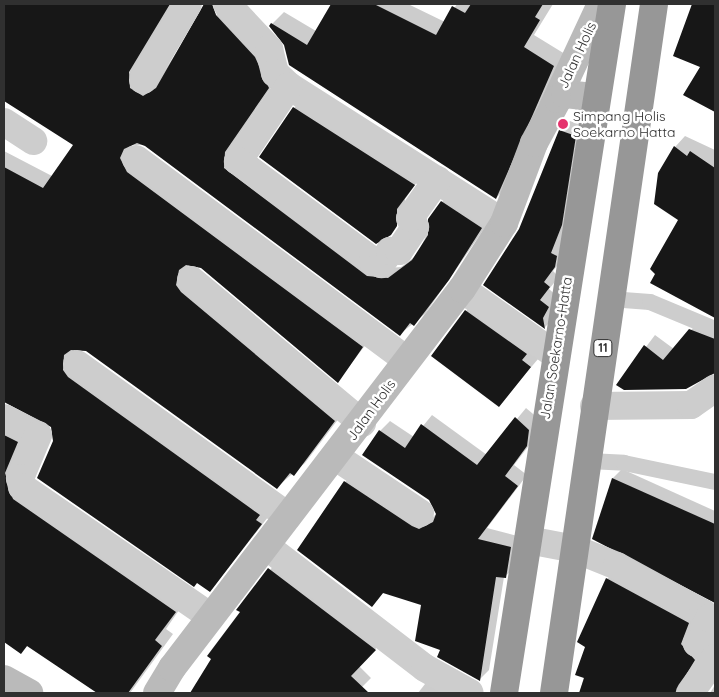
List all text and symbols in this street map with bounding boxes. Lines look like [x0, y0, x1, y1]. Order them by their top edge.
street label: Jalan Holis [554, 19, 600, 91]
place label: Simpang Holis Soekarno Hatta [573, 108, 675, 140]
marker: Simpang Holis Soekarno Hatta [557, 118, 569, 130]
street label: Jalan Soekarno-Hatta [536, 275, 576, 421]
road number: 11 [593, 338, 613, 358]
street label: Jalan Holis [343, 376, 399, 444]

